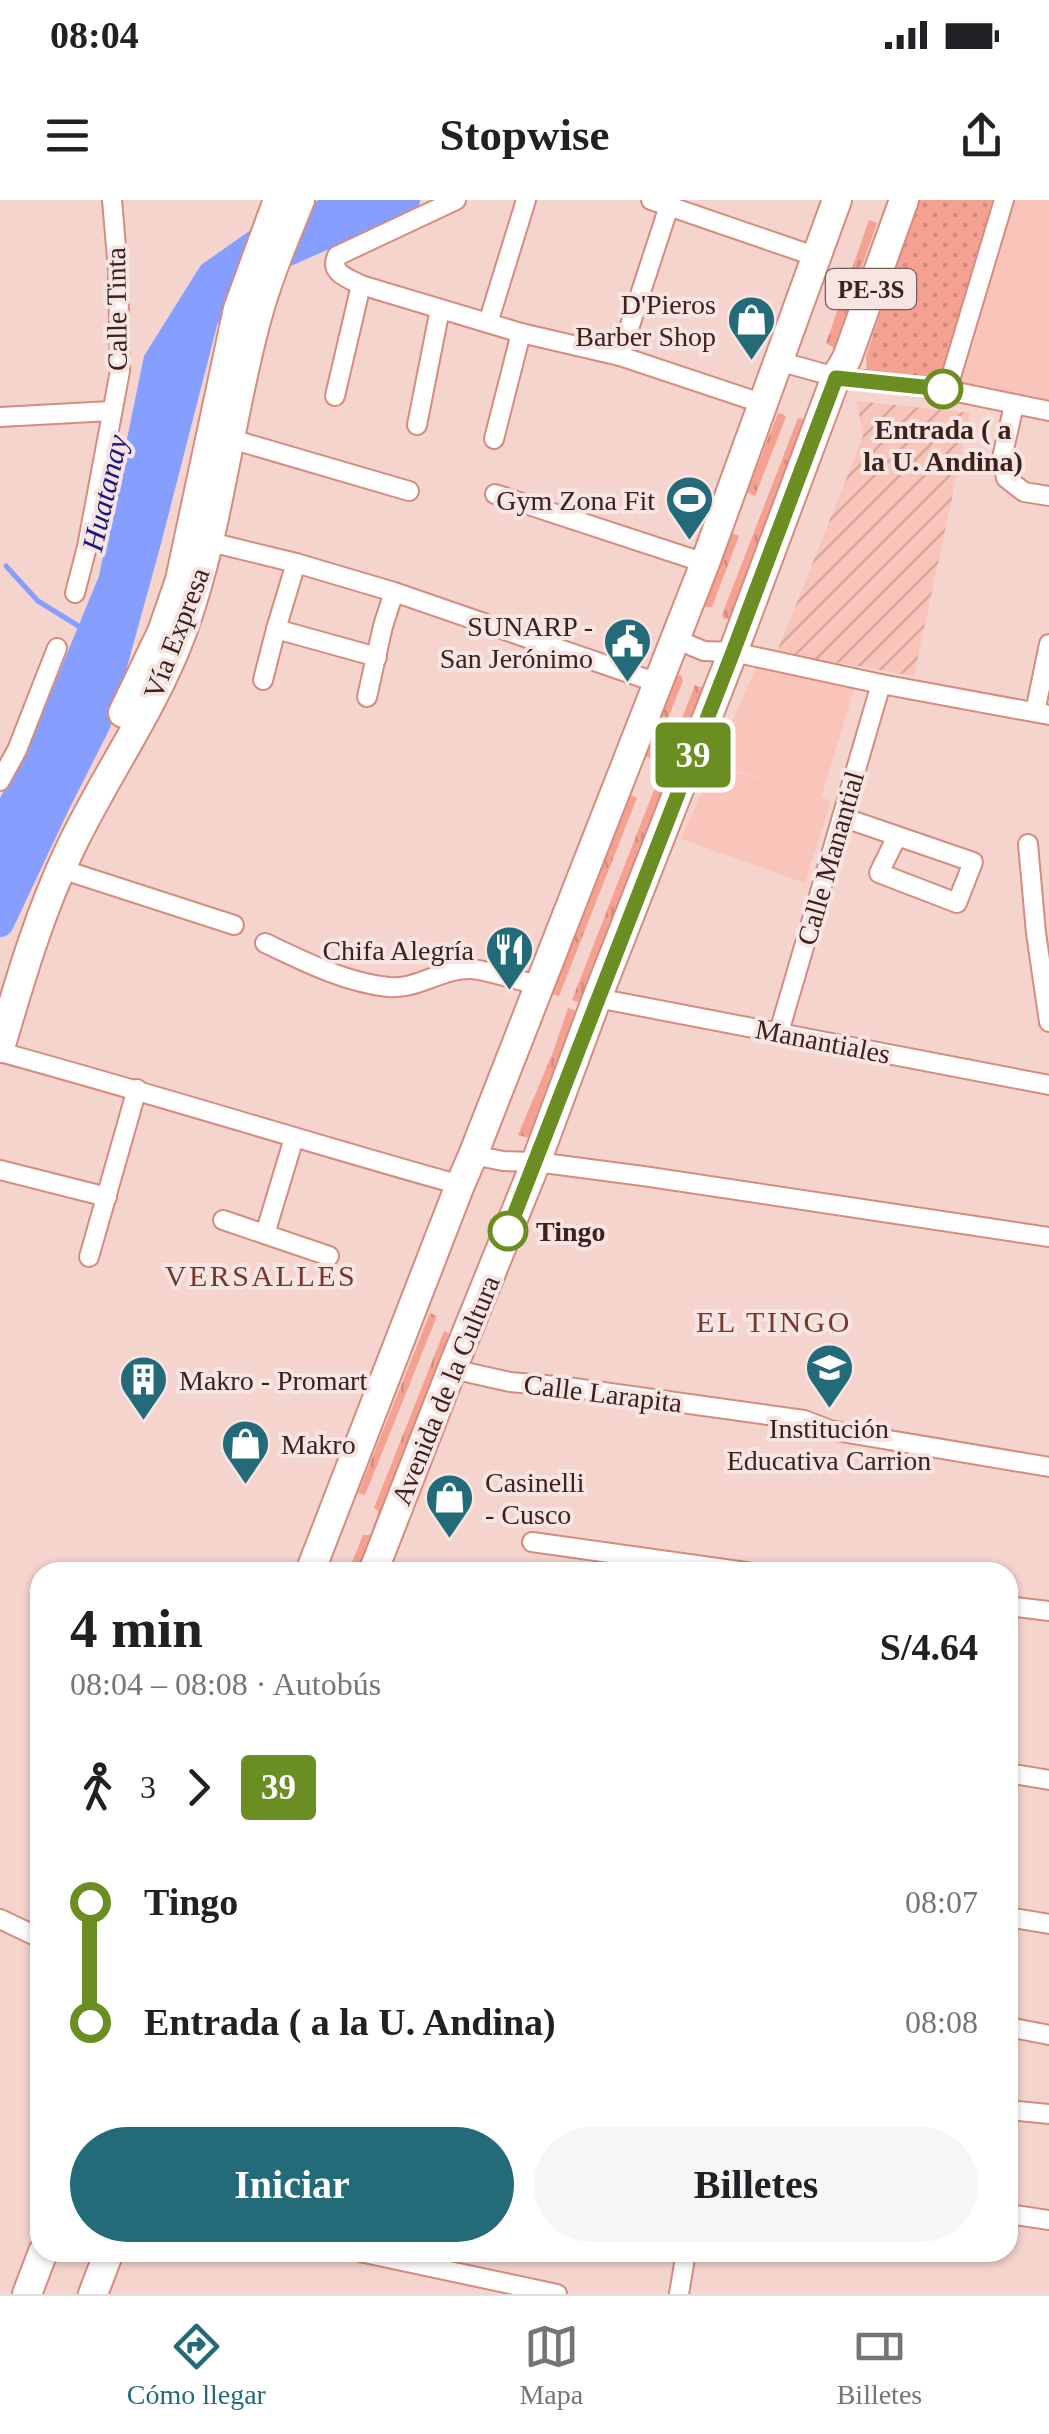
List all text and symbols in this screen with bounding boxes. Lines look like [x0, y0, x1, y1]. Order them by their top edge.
text: 08:04 [50, 14, 139, 56]
icon: menu [40, 108, 95, 163]
icon: share [954, 108, 1009, 163]
text: Stopwise [439, 110, 610, 160]
street label: Calle Tinta [100, 246, 133, 371]
road number: PE-3S [826, 269, 916, 309]
place label: D'Pieros Barber Shop [575, 289, 716, 352]
shop icon: D'Pieros Barber Shop [725, 294, 777, 362]
marker: Entrada ( a la U. Andina) [924, 370, 962, 408]
place label: Entrada ( a la U. Andina) [863, 414, 1023, 477]
water label: Huatanay [75, 431, 134, 555]
sports icon: Gym Zona Fit [664, 474, 716, 542]
place label: Gym Zona Fit [496, 485, 655, 516]
street label: Vía Expresa [137, 563, 216, 703]
place label: SUNARP - San Jerónimo [440, 611, 593, 674]
public building icon: SUNARP - San Jerónimo [602, 616, 654, 684]
line badge: 39 [648, 722, 738, 788]
text: 39 [676, 736, 711, 775]
street label: Calle Manantial [791, 767, 870, 949]
restaurant icon: Chifa Alegría [483, 924, 535, 992]
place label: Chifa Alegría [322, 935, 475, 966]
street label: Manantiales [753, 1013, 893, 1070]
marker: Tingo [489, 1212, 527, 1250]
place label: Tingo [536, 1216, 606, 1247]
district label: VERSALLES [165, 1259, 357, 1292]
street label: Avenida de la Cultura [385, 1271, 506, 1509]
district label: EL TINGO [696, 1305, 852, 1338]
school or university icon: Institución Educativa Carrion [803, 1342, 855, 1410]
building icon: Makro - Promart [118, 1354, 170, 1422]
place label: Makro - Promart [179, 1365, 367, 1396]
street label: Calle Larapita [522, 1368, 684, 1419]
place label: Institución Educativa Carrion [727, 1413, 931, 1476]
shop icon: Makro [220, 1418, 272, 1486]
place label: Makro [281, 1429, 356, 1460]
place label: Casinelli - Cusco [485, 1467, 585, 1530]
shop icon: Casinelli - Cusco [424, 1472, 476, 1540]
text: 4 min [70, 1598, 203, 1659]
text: S/4.64 [880, 1626, 978, 1668]
text: 08:04 – 08:08 · Autobús [70, 1666, 381, 1702]
icon: walk [70, 1760, 125, 1815]
icon: forward [171, 1760, 226, 1815]
text: 39 [261, 1768, 296, 1807]
text: 3 [140, 1769, 156, 1805]
text: Tingo [144, 1881, 238, 1923]
text: 08:07 [905, 1884, 978, 1920]
text: Entrada ( a la U. Andina) [144, 2001, 556, 2043]
text: 08:08 [905, 2004, 978, 2040]
button: Iniciar [70, 2127, 514, 2242]
button: Billetes [534, 2127, 978, 2242]
tab: Cómo llegar [127, 2319, 266, 2411]
tab: Mapa [519, 2319, 583, 2411]
tab: Billetes [837, 2319, 922, 2411]

